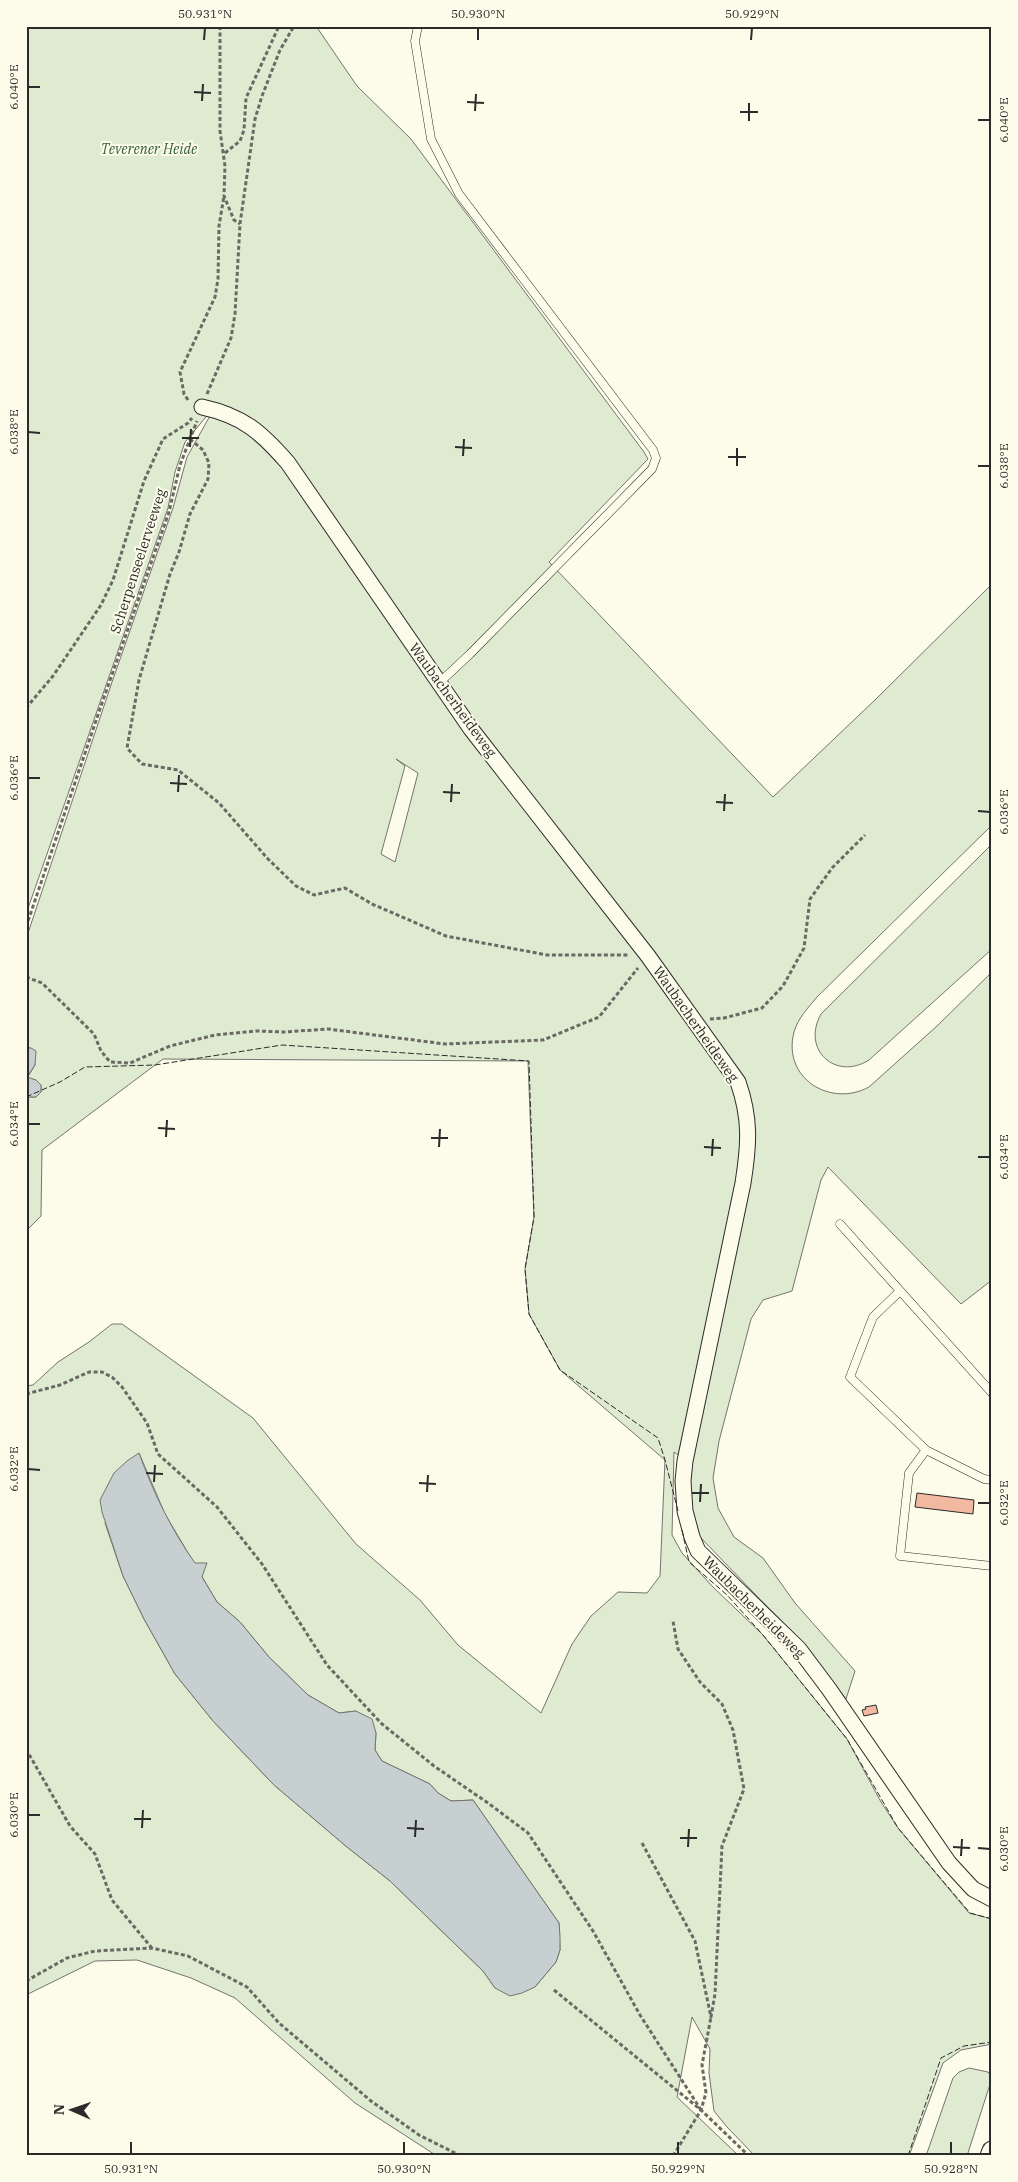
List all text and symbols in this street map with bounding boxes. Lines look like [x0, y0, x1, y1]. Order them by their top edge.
text: 50.931°N [178, 6, 232, 21]
text: 50.930°N [451, 6, 505, 21]
text: 50.929°N [725, 6, 779, 21]
text: 6.040°E [6, 64, 21, 110]
text: 6.040°E [996, 97, 1011, 143]
park label: Teverener Heide [101, 140, 198, 158]
text: 6.038°E [6, 409, 21, 455]
text: 6.038°E [996, 443, 1011, 489]
street label: Scherpenseelerveeweg [106, 486, 170, 636]
street label: Waubacherheideweg [405, 639, 501, 761]
text: 6.036°E [6, 755, 21, 801]
text: 6.036°E [996, 789, 1011, 835]
street label: Waubacherheideweg [649, 963, 743, 1086]
text: 6.034°E [6, 1101, 21, 1147]
text: 6.034°E [996, 1134, 1011, 1180]
text: 6.032°E [6, 1446, 21, 1492]
text: 6.032°E [996, 1480, 1011, 1526]
street label: Waubacherheideweg [699, 1552, 809, 1662]
text: 6.030°E [6, 1792, 21, 1838]
text: 6.030°E [996, 1826, 1011, 1872]
north arrow [48, 2084, 98, 2134]
text: N [50, 2104, 68, 2115]
text: 50.931°N [104, 2161, 158, 2176]
text: 50.930°N [377, 2161, 431, 2176]
text: 50.929°N [651, 2161, 705, 2176]
text: 50.928°N [924, 2161, 978, 2176]

